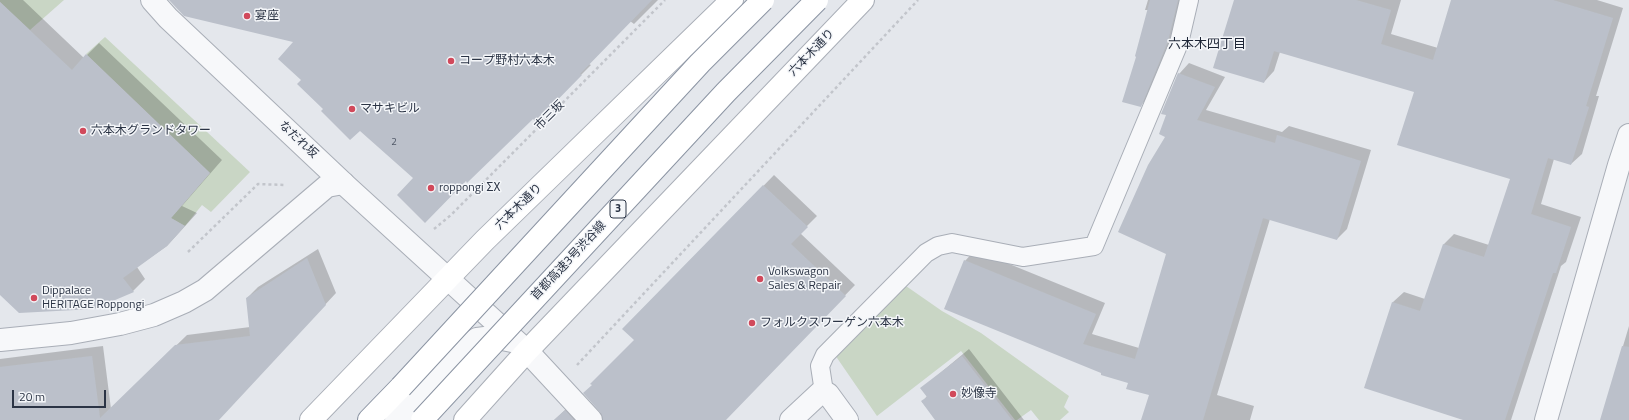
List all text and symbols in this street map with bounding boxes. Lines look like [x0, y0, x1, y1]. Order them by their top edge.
place label: 宴座 [255, 9, 279, 23]
marker: 宴座 [242, 11, 252, 21]
street label: 六本木通り [786, 26, 838, 80]
district label: 六本木四丁目 [1168, 37, 1246, 53]
place label: コープ野村六本木 [459, 54, 555, 68]
marker: コープ野村六本木 [446, 56, 456, 66]
street label: 市三坂 [532, 98, 568, 134]
place label: マサキビル [360, 102, 420, 116]
marker: マサキビル [347, 104, 357, 114]
street label: なだれ坂 [276, 118, 320, 162]
place label: 六本木グランドタワー [91, 124, 211, 138]
marker: 六本木グランドタワー [78, 126, 88, 136]
house number: 2 [391, 137, 397, 149]
place label: roppongi ΣΧ [439, 181, 500, 195]
street label: 六本木通り [492, 181, 546, 233]
marker: roppongi ΣΧ [426, 183, 436, 193]
road number: 3 [610, 200, 626, 218]
street label: 首都高速3号渋谷線 [529, 219, 609, 303]
place label: Volkswagon Sales & Repair [768, 265, 841, 293]
marker: Volkswagon Sales & Repair [755, 274, 765, 284]
place label: Dippalace HERITAGE Roppongi [42, 284, 144, 312]
marker: Dippalace HERITAGE Roppongi [29, 293, 39, 303]
place label: フォルクスワーゲン六本木 [760, 316, 904, 330]
marker: フォルクスワーゲン六本木 [747, 318, 757, 328]
scale bar [14, 382, 108, 408]
text: 20 m [19, 387, 45, 406]
place label: 妙像寺 [961, 387, 997, 401]
marker: 妙像寺 [948, 389, 958, 399]

